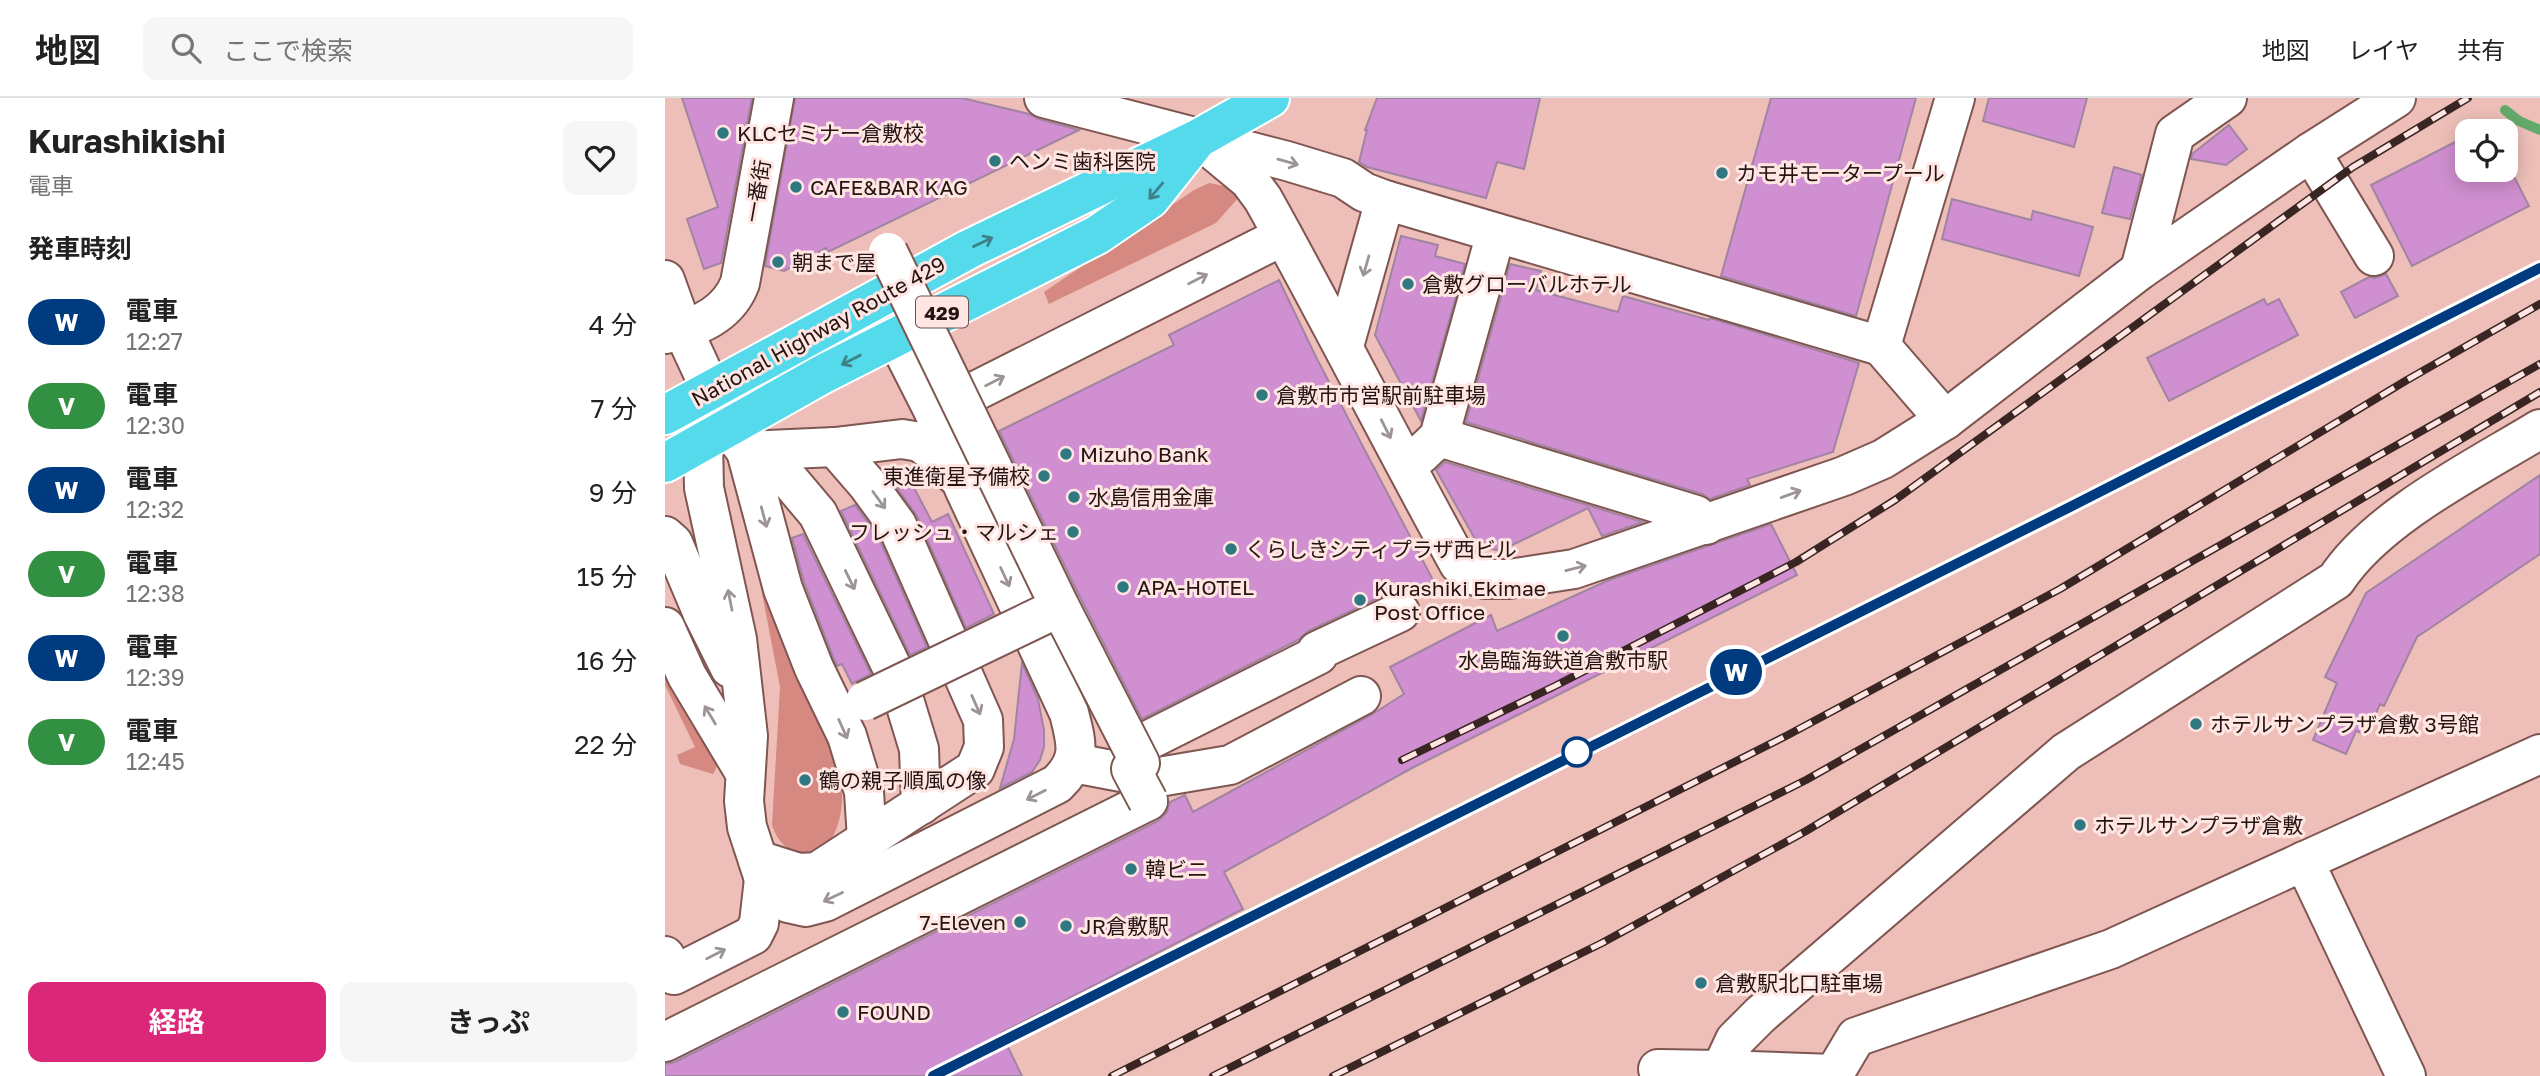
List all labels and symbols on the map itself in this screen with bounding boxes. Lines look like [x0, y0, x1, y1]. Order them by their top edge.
place label: KLCセミナー倉敷校 [737, 120, 924, 146]
marker: KLCセミナー倉敷校 [715, 125, 731, 141]
place label: ヘンミ歯科医院 [1009, 148, 1156, 174]
marker: ヘンミ歯科医院 [987, 153, 1003, 169]
one-way arrow [1276, 156, 1299, 169]
street label: 一番街 [739, 158, 775, 224]
place label: カモ井モータープール [1736, 160, 1945, 186]
marker: カモ井モータープール [1714, 165, 1730, 181]
place label: CAFE&BAR KAG [810, 174, 968, 200]
marker: CAFE&BAR KAG [788, 179, 804, 195]
one-way arrow [1148, 182, 1164, 200]
one-way arrow [972, 234, 993, 248]
place label: 朝まで屋 [792, 249, 876, 275]
street label: National Highway Route 429 [687, 250, 949, 412]
marker: 朝まで屋 [770, 254, 786, 270]
one-way arrow [1359, 254, 1372, 277]
one-way arrow [1188, 271, 1208, 285]
place label: 倉敷グローバルホテル [1422, 271, 1632, 297]
marker: 倉敷グローバルホテル [1400, 276, 1416, 292]
road number: 429 [916, 296, 968, 328]
one-way arrow [841, 353, 862, 367]
one-way arrow [984, 373, 1005, 387]
place label: 倉敷市市営駅前駐車場 [1276, 382, 1486, 408]
marker: 倉敷市市営駅前駐車場 [1254, 387, 1270, 403]
one-way arrow [1379, 418, 1393, 439]
place label: Mizuho Bank [1080, 441, 1209, 467]
marker: Mizuho Bank [1058, 446, 1074, 462]
place label: 東進衛星予備校 [883, 463, 1030, 489]
marker: 東進衛星予備校 [1036, 468, 1052, 484]
place label: 水島信用金庫 [1088, 484, 1214, 510]
one-way arrow [1780, 487, 1802, 499]
marker: 水島信用金庫 [1066, 489, 1082, 505]
one-way arrow [871, 490, 886, 509]
one-way arrow [758, 505, 771, 527]
place label: フレッシュ・マルシェ [849, 519, 1059, 545]
marker: フレッシュ・マルシェ [1065, 524, 1081, 540]
place label: くらしきシティプラザ西ビル [1245, 536, 1517, 562]
marker: くらしきシティプラザ西ビル [1223, 541, 1239, 557]
one-way arrow [1564, 561, 1587, 574]
one-way arrow [999, 566, 1012, 587]
one-way arrow [844, 569, 857, 590]
place label: APA-HOTEL [1137, 574, 1254, 600]
place label: Kurashiki Ekimae Post Office [1374, 575, 1546, 625]
marker: APA-HOTEL [1115, 579, 1131, 595]
one-way arrow [723, 589, 736, 612]
marker: Kurashiki Ekimae Post Office [1352, 592, 1368, 608]
marker: 水島臨海鉄道倉敷市駅 [1555, 628, 1571, 644]
place label: 水島臨海鉄道倉敷市駅 [1458, 647, 1668, 673]
line badge: W [1713, 649, 1759, 695]
one-way arrow [970, 694, 983, 715]
one-way arrow [703, 705, 717, 725]
place label: ホテルサンプラザ倉敷 3号館 [2210, 711, 2479, 737]
marker: ホテルサンプラザ倉敷 3号館 [2188, 716, 2204, 732]
one-way arrow [837, 718, 850, 739]
unlabelled marker [1562, 737, 1592, 767]
place label: 鶴の親子順風の像 [819, 767, 987, 793]
marker: 鶴の親子順風の像 [797, 772, 813, 788]
one-way arrow [1026, 788, 1047, 802]
place label: ホテルサンプラザ倉敷 [2094, 812, 2303, 838]
marker: ホテルサンプラザ倉敷 [2072, 817, 2088, 833]
place label: 韓ビニ [1145, 856, 1208, 882]
marker: 韓ビニ [1123, 861, 1139, 877]
one-way arrow [823, 891, 844, 905]
place label: 7-Eleven [919, 909, 1006, 935]
place label: JR倉敷駅 [1080, 913, 1169, 939]
marker: 7-Eleven [1012, 914, 1028, 930]
marker: JR倉敷駅 [1058, 918, 1074, 934]
one-way arrow [705, 946, 726, 960]
place label: 倉敷駅北口駐車場 [1715, 970, 1883, 996]
marker: 倉敷駅北口駐車場 [1693, 975, 1709, 991]
place label: FOUND [857, 999, 931, 1025]
marker: FOUND [835, 1004, 851, 1020]

